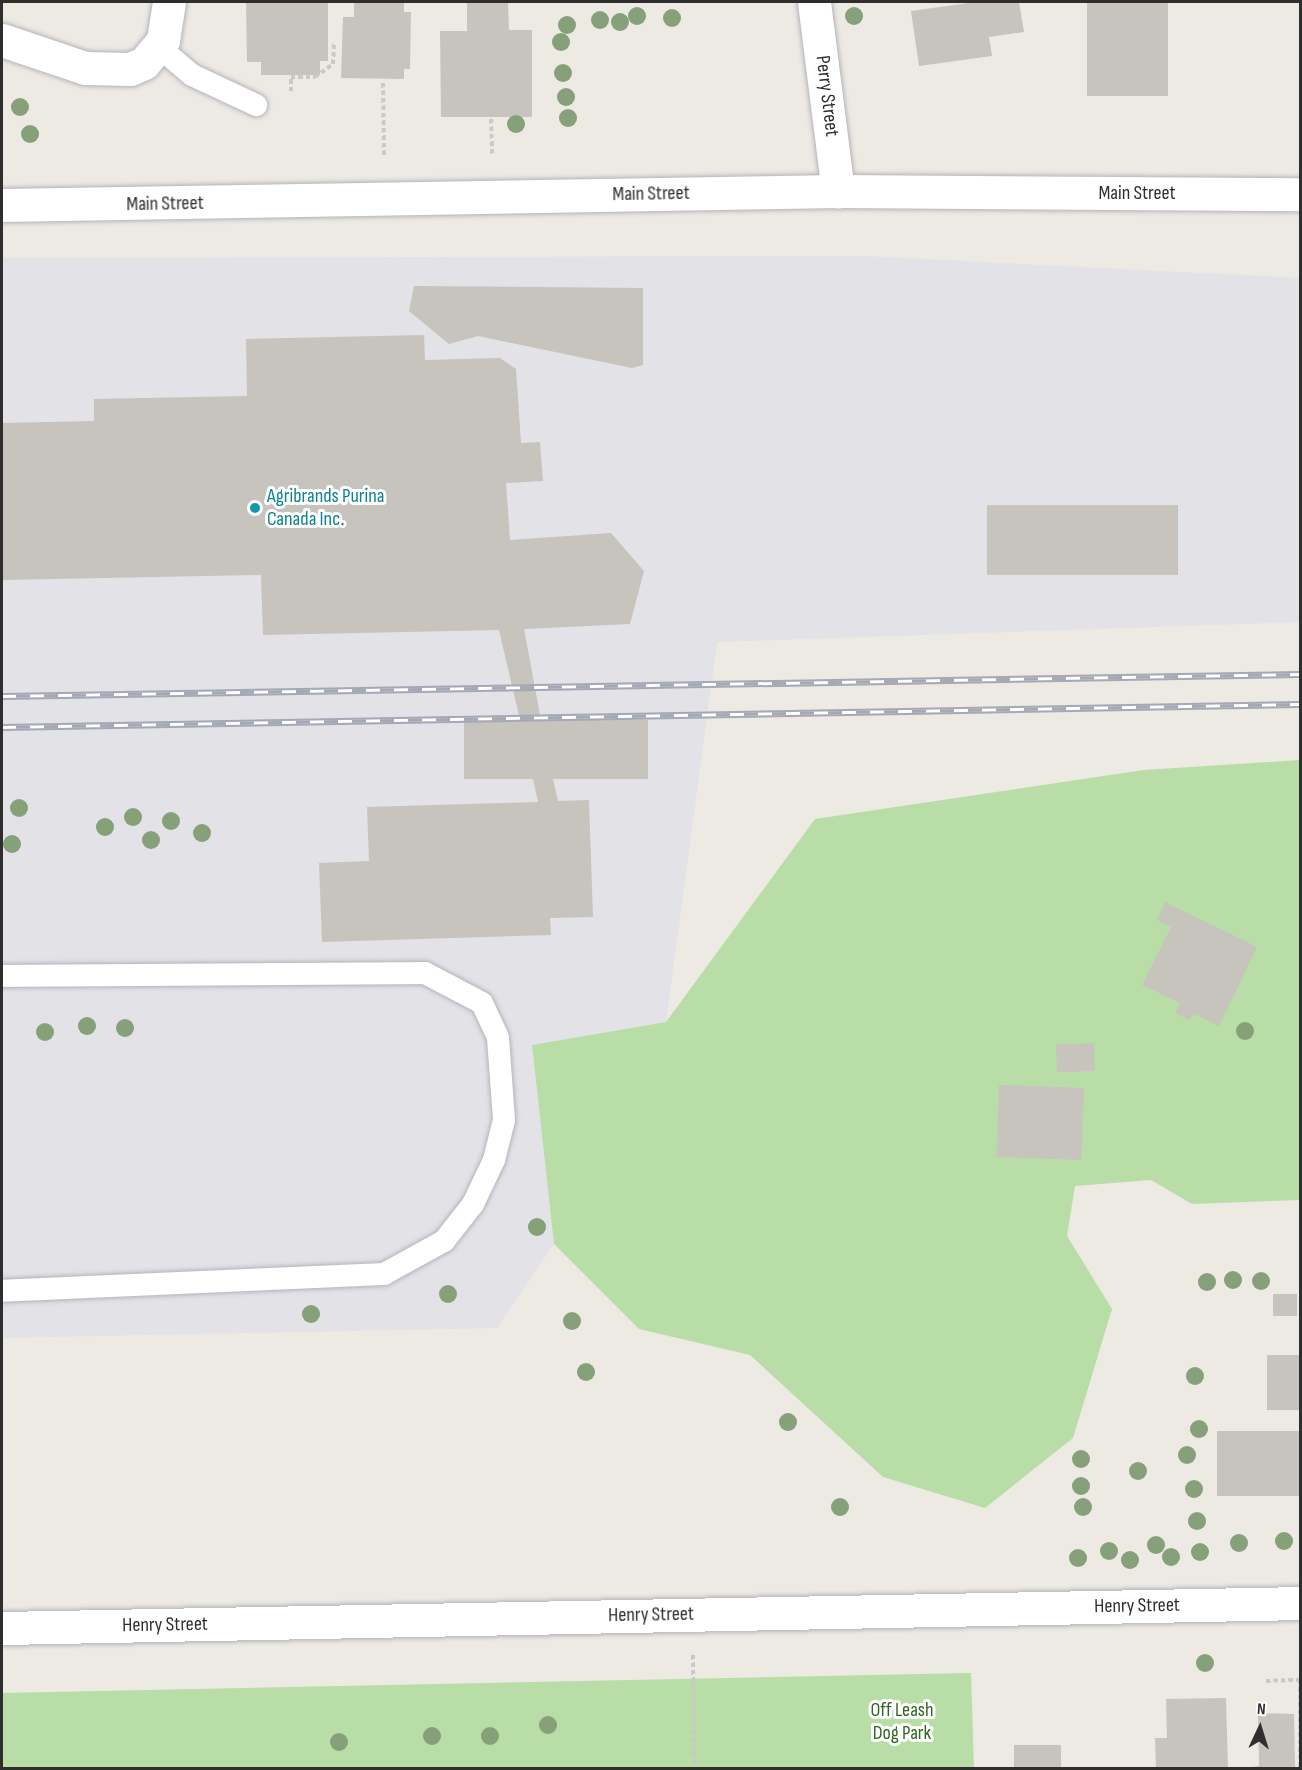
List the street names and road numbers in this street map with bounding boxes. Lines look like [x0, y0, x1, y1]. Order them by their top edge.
street label: Perry Street [810, 54, 844, 138]
street label: Main Street [612, 181, 690, 207]
street label: Main Street [1098, 181, 1176, 205]
street label: Main Street [126, 191, 204, 217]
street label: Henry Street [1094, 1593, 1180, 1619]
street label: Henry Street [608, 1602, 694, 1628]
street label: Henry Street [122, 1612, 208, 1638]

